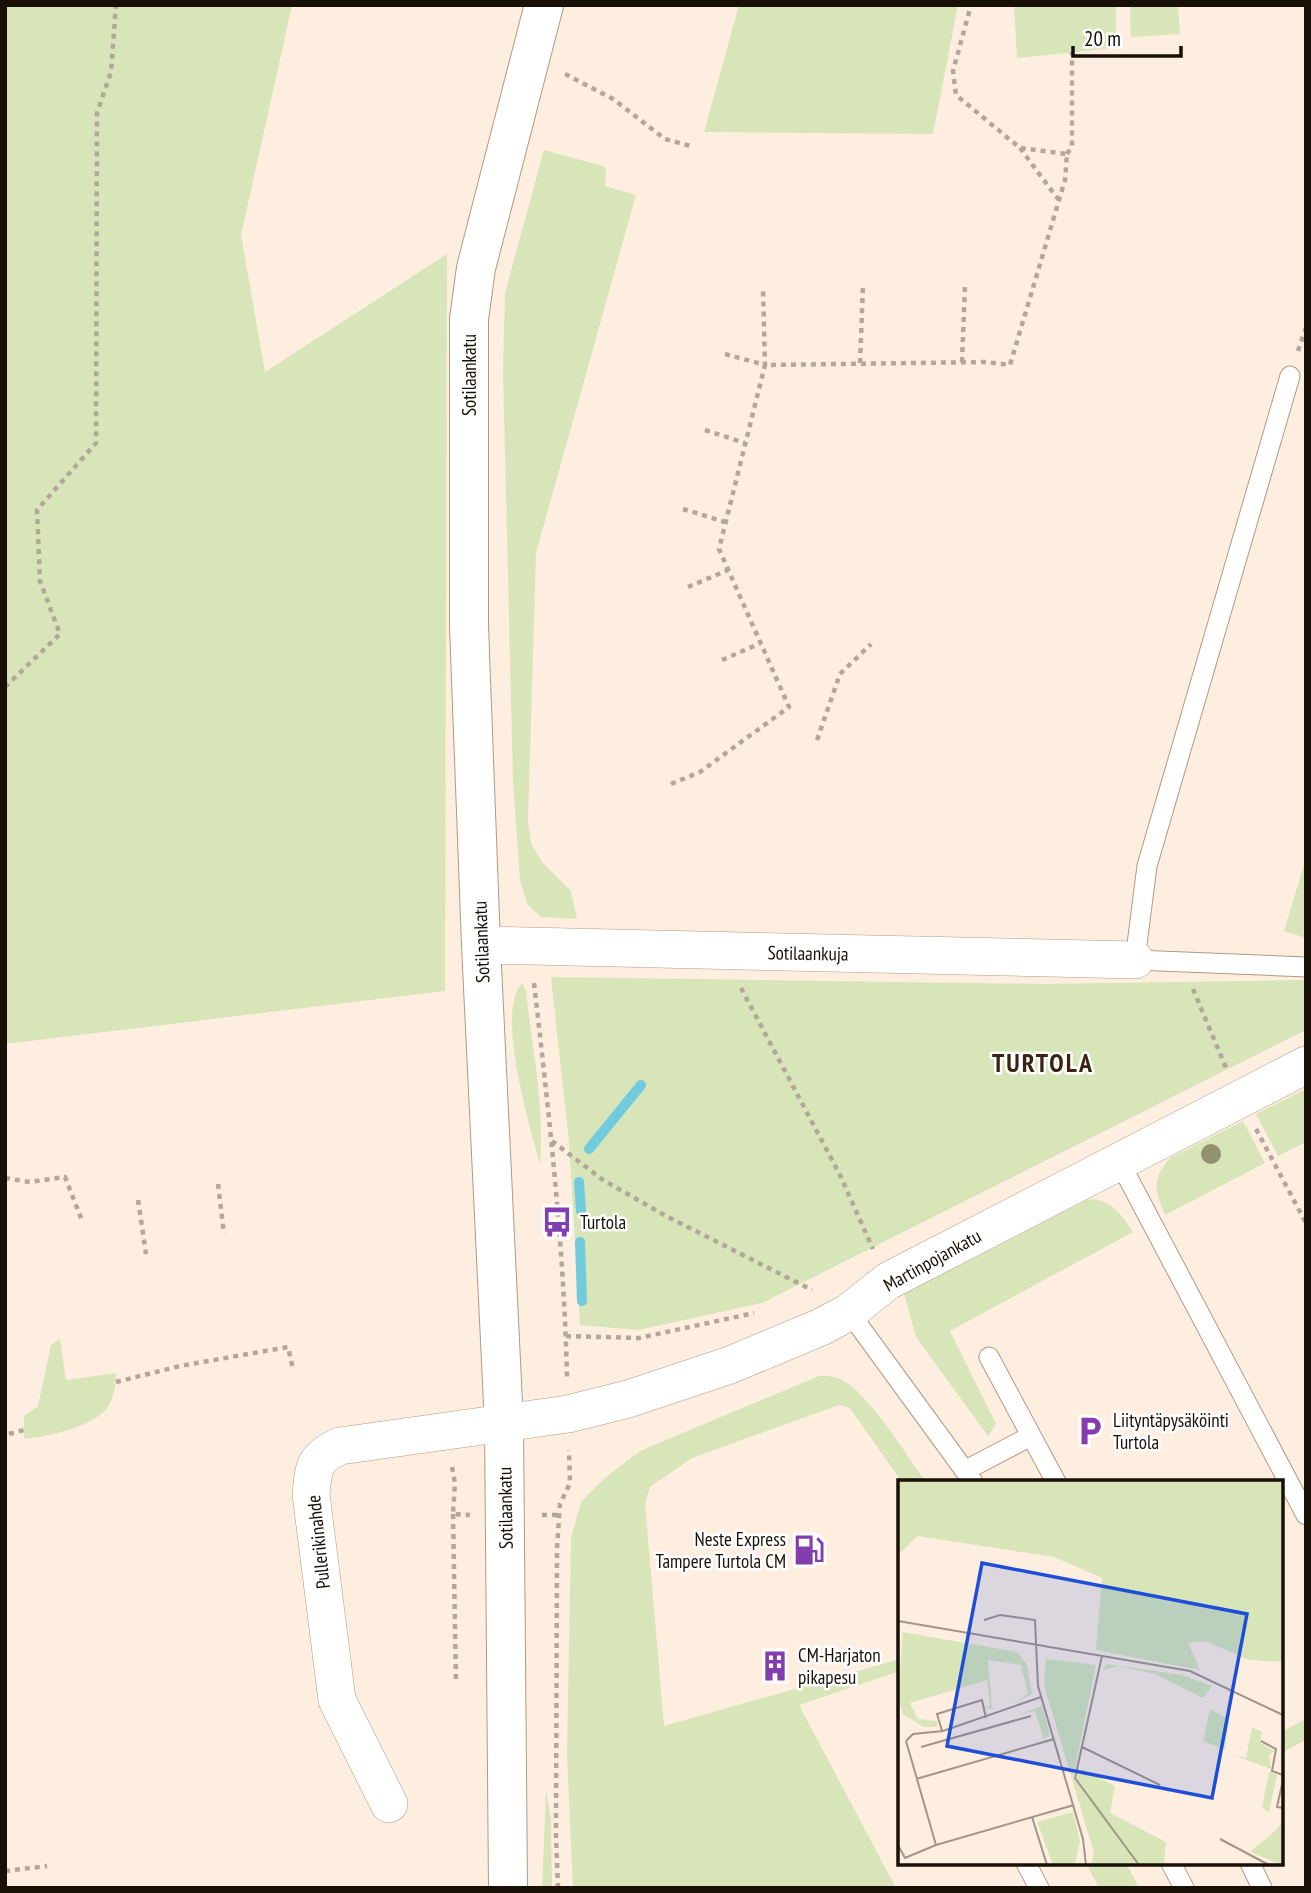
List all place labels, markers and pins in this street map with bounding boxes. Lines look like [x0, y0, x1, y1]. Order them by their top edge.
bus stop icon: Turtola [540, 1205, 574, 1239]
place label: Turtola [580, 1210, 626, 1234]
place label: Liityntäpysäköinti Turtola [1113, 1408, 1229, 1454]
parking icon: Liityntäpysäköinti Turtola [1073, 1414, 1107, 1448]
place label: Neste Express Tampere Turtola CM [656, 1527, 786, 1573]
fuel station icon: Neste Express Tampere Turtola CM [792, 1533, 826, 1567]
place label: CM-Harjaton pikapesu [798, 1643, 881, 1689]
building icon: CM-Harjaton pikapesu [758, 1649, 792, 1683]

